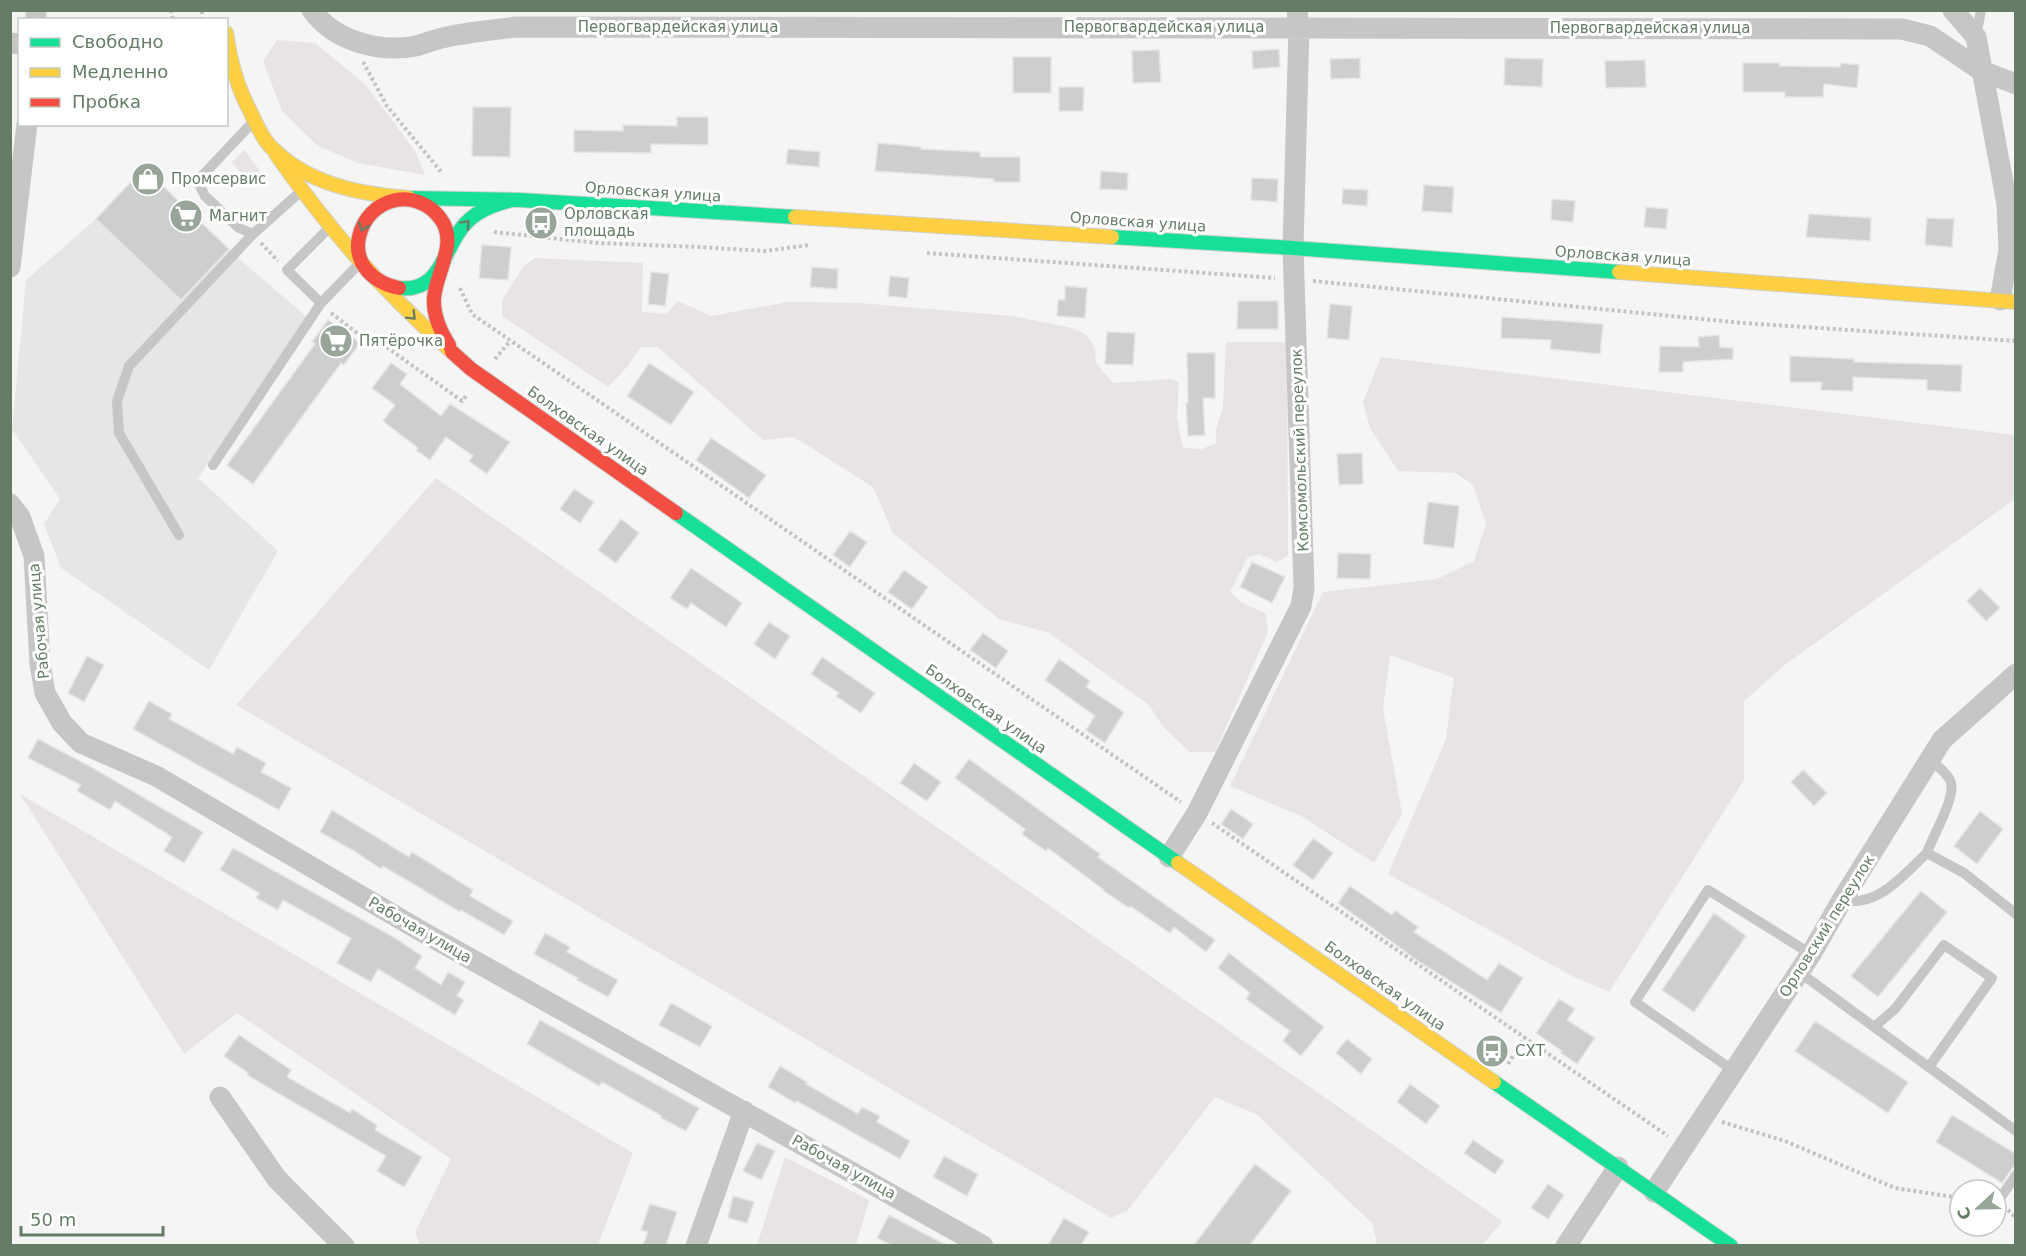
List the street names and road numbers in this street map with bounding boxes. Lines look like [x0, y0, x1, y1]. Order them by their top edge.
street label: Первогвардейская улица [578, 18, 778, 36]
street label: Первогвардейская улица [1064, 18, 1264, 36]
street label: Первогвардейская улица [1550, 19, 1750, 37]
street label: Орловская улица [584, 178, 722, 206]
street label: Орловская улица [1069, 208, 1207, 236]
street label: Орловская улица [1554, 242, 1692, 270]
street label: Комсомольский переулок [1287, 348, 1313, 552]
street label: Болховская улица [524, 382, 652, 480]
street label: Рабочая улица [25, 562, 53, 680]
street label: Болховская улица [922, 660, 1050, 758]
street label: Орловский переулок [1776, 851, 1878, 1001]
street label: Рабочая улица [365, 893, 475, 967]
street label: Болховская улица [1321, 937, 1449, 1035]
street label: Рабочая улица [789, 1131, 899, 1203]

